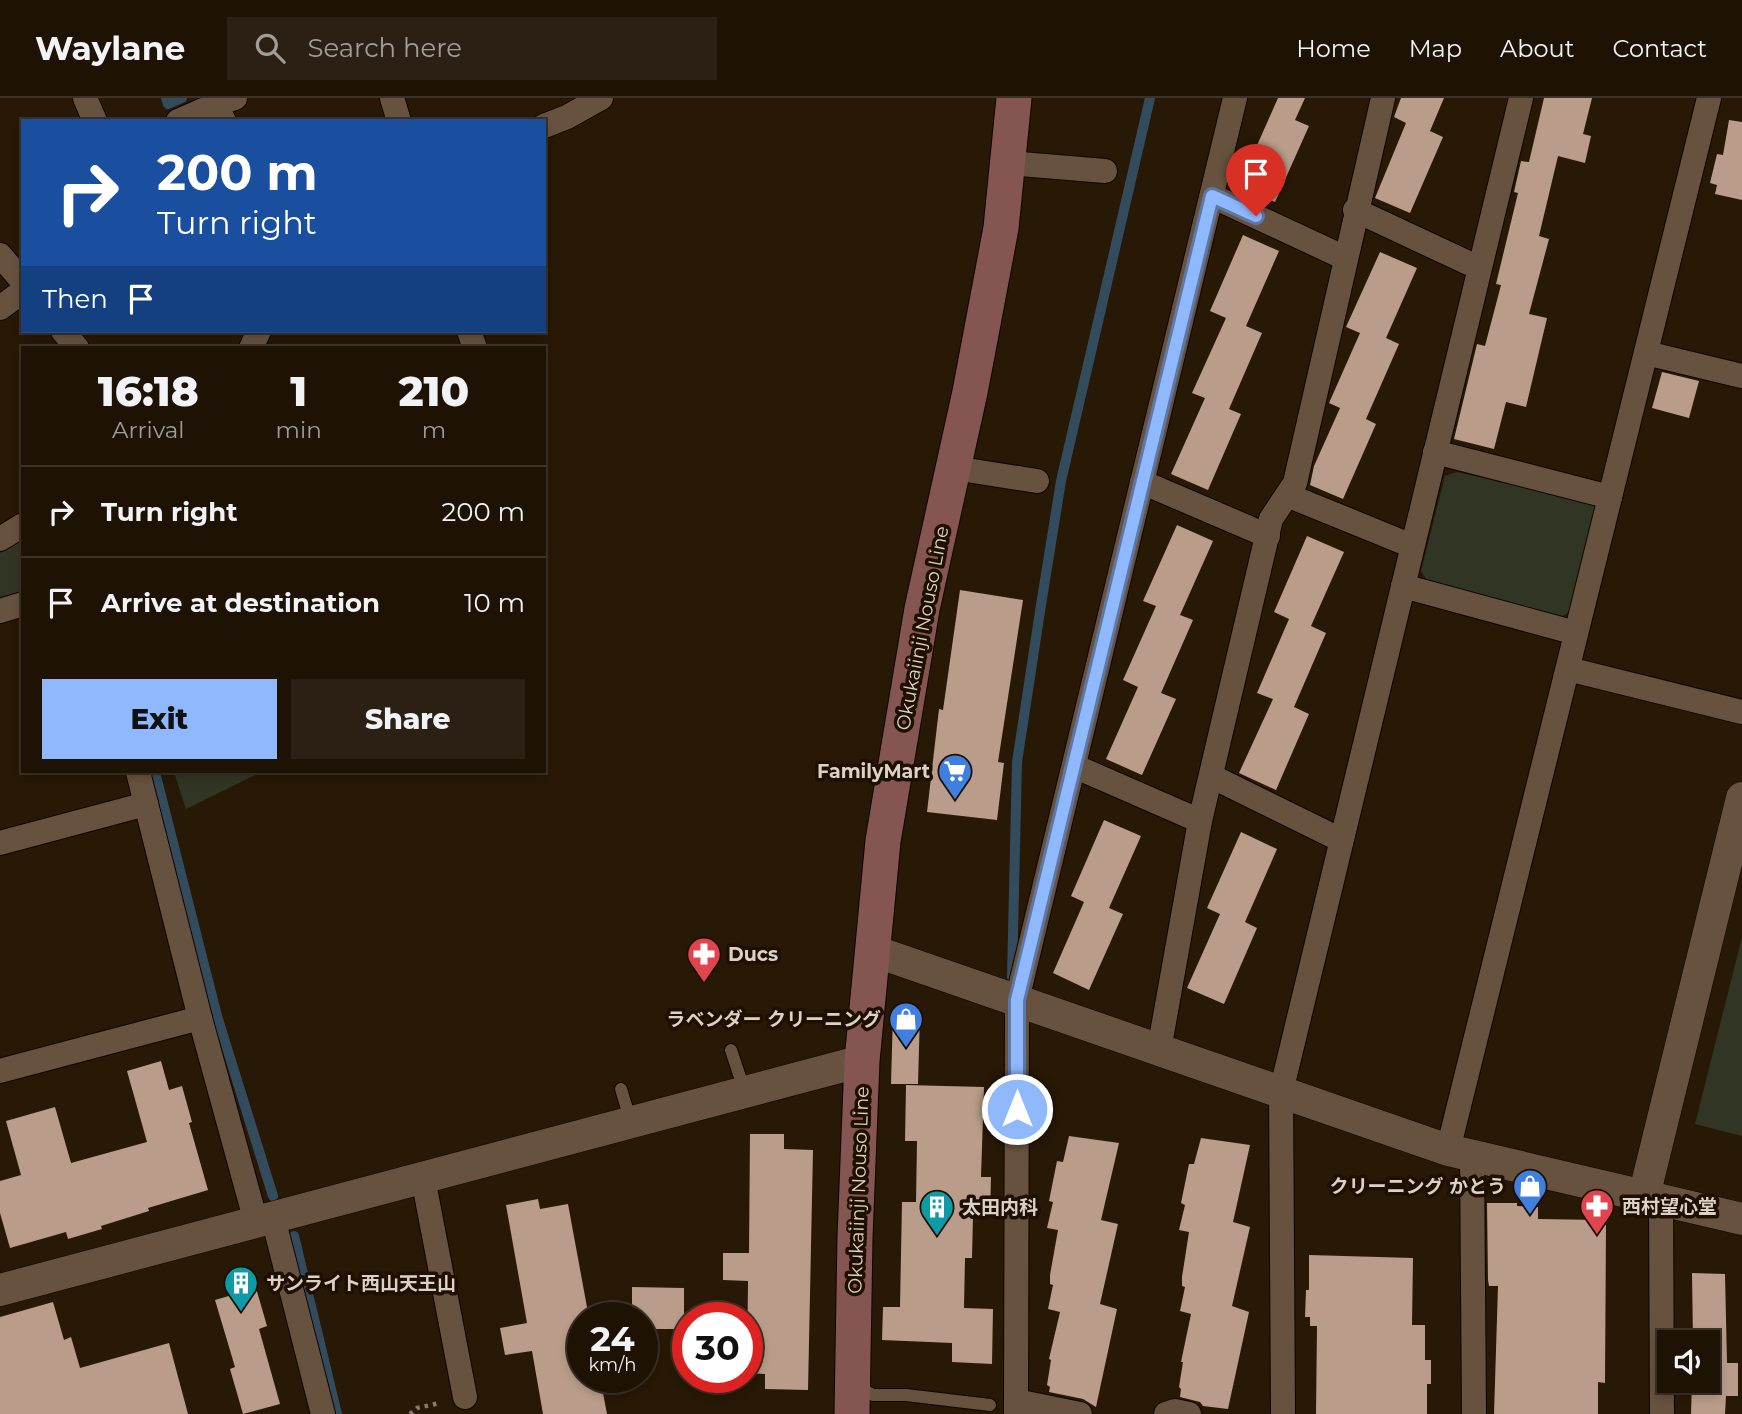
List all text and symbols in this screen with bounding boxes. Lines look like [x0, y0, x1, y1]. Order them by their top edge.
search box [227, 17, 717, 80]
text: Waylane [35, 28, 185, 68]
icon: search [251, 29, 289, 67]
text: Search here [307, 32, 462, 64]
text: Home [1296, 34, 1371, 63]
text: Map [1409, 34, 1462, 63]
text: About [1500, 34, 1574, 63]
text: Contact [1612, 34, 1707, 63]
text: 200 m [157, 143, 318, 202]
pin [1226, 144, 1286, 216]
icon: right [42, 147, 133, 238]
icon: arrive [1237, 155, 1275, 193]
text: Turn right [157, 203, 317, 242]
icon: arrive [122, 280, 160, 318]
text: Then [42, 283, 108, 315]
text: 16:18 [98, 365, 199, 417]
text: 1 [290, 365, 307, 417]
text: 210 [398, 365, 469, 417]
text: Arrival [112, 416, 185, 444]
text: min [276, 416, 322, 444]
text: m [422, 416, 446, 444]
icon: right [42, 493, 80, 531]
text: Turn right [101, 496, 237, 528]
text: 200 m [441, 496, 525, 528]
street label: Okukaiinji Nouso Line [891, 524, 954, 732]
icon: arrive [42, 584, 80, 622]
text: Arrive at destination [101, 587, 380, 619]
text: 10 m [464, 587, 525, 619]
button: Exit [42, 679, 277, 759]
button: Share [291, 679, 525, 759]
supermarket icon: FamilyMart [936, 752, 974, 801]
place label: FamilyMart [817, 760, 930, 783]
pharmacy icon: Ducs [685, 935, 723, 984]
place label: Ducs [728, 943, 778, 966]
shop icon: ラベンダー クリーニング [887, 1000, 925, 1049]
place label: ラベンダー クリーニング [667, 1008, 881, 1031]
position arrow [980, 1072, 1054, 1146]
street label: Okukaiinji Nouso Line [843, 1086, 874, 1294]
shop icon: クリーニング かとう [1511, 1167, 1549, 1216]
place label: クリーニング かとう [1330, 1175, 1506, 1198]
pharmacy icon: 西村望心堂 [1578, 1187, 1616, 1236]
building icon: 太田内科 [918, 1188, 956, 1237]
place label: 西村望心堂 [1622, 1195, 1717, 1218]
place label: 太田内科 [962, 1196, 1038, 1219]
building icon: サンライト西山天王山 [222, 1264, 260, 1313]
place label: サンライト西山天王山 [266, 1272, 456, 1295]
speed limit sign: 30 [672, 1302, 763, 1393]
text: 24 [590, 1317, 635, 1360]
map controls [1657, 1330, 1720, 1393]
button: sound [1657, 1330, 1720, 1393]
text: km/h [588, 1354, 637, 1376]

